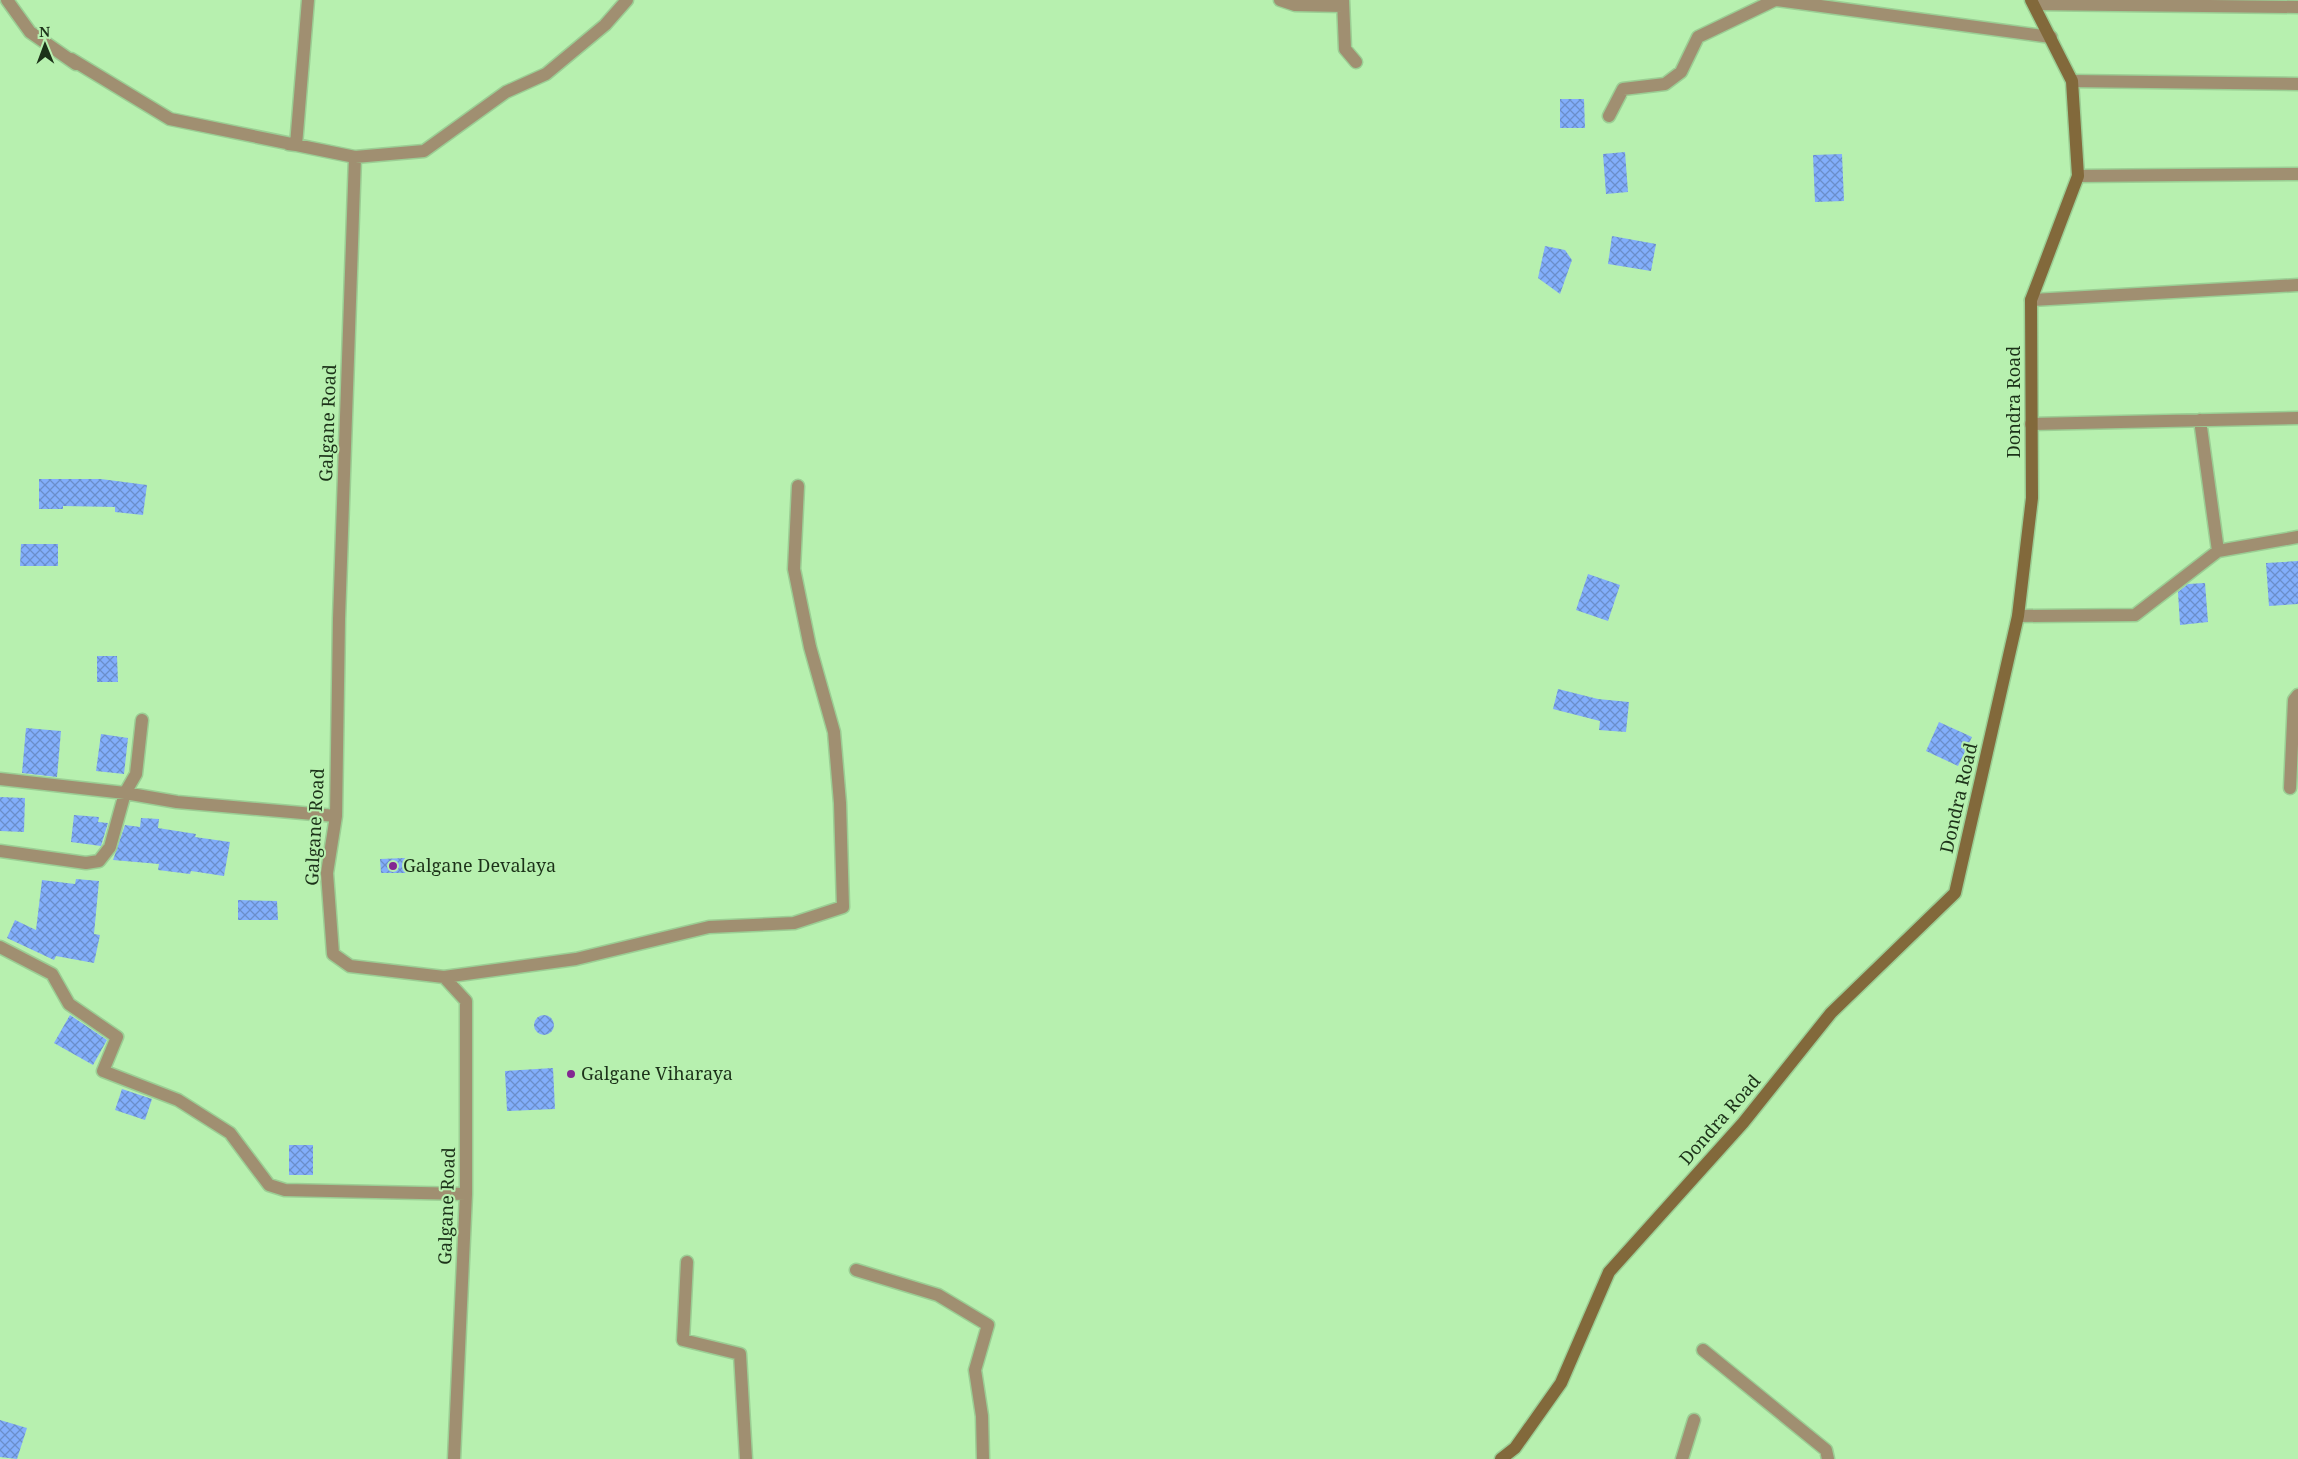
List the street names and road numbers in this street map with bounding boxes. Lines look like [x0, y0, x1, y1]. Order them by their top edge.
street label: Dondra Road [2001, 346, 2025, 458]
street label: Galgane Road [313, 364, 341, 482]
street label: Dondra Road [1934, 740, 1982, 855]
street label: Galgane Road [299, 768, 329, 886]
street label: Dondra Road [1673, 1069, 1765, 1170]
street label: Galgane Road [432, 1147, 460, 1265]

